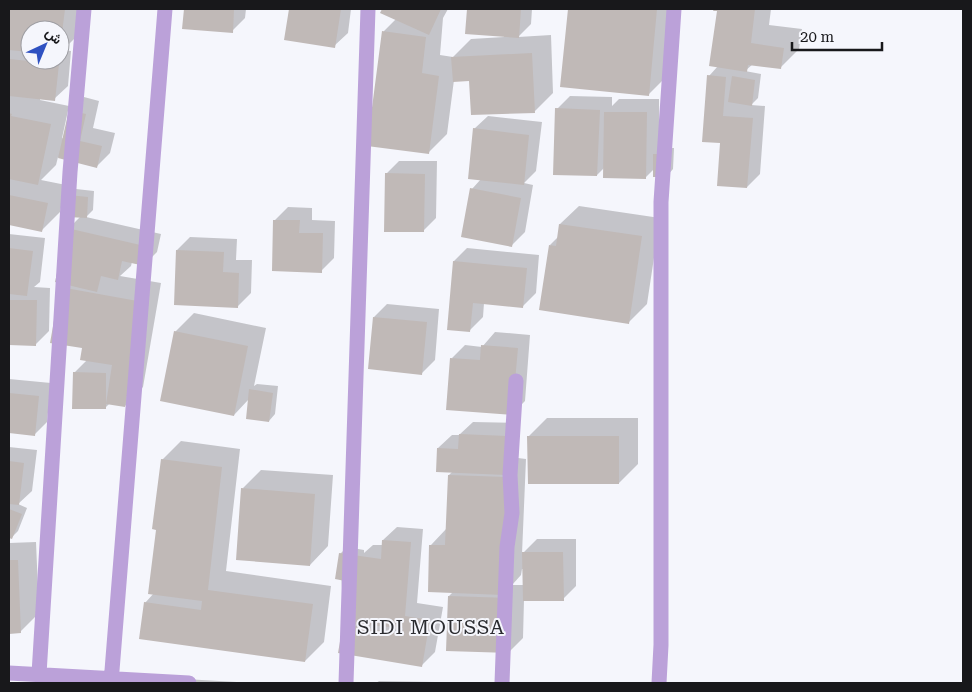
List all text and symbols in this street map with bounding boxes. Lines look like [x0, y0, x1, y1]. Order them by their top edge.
north arrow [20, 20, 70, 70]
scale bar [792, 20, 882, 52]
text: ش [42, 24, 66, 48]
text: 20 m [800, 28, 835, 46]
district label: SIDI MOUSSA [357, 615, 505, 639]

